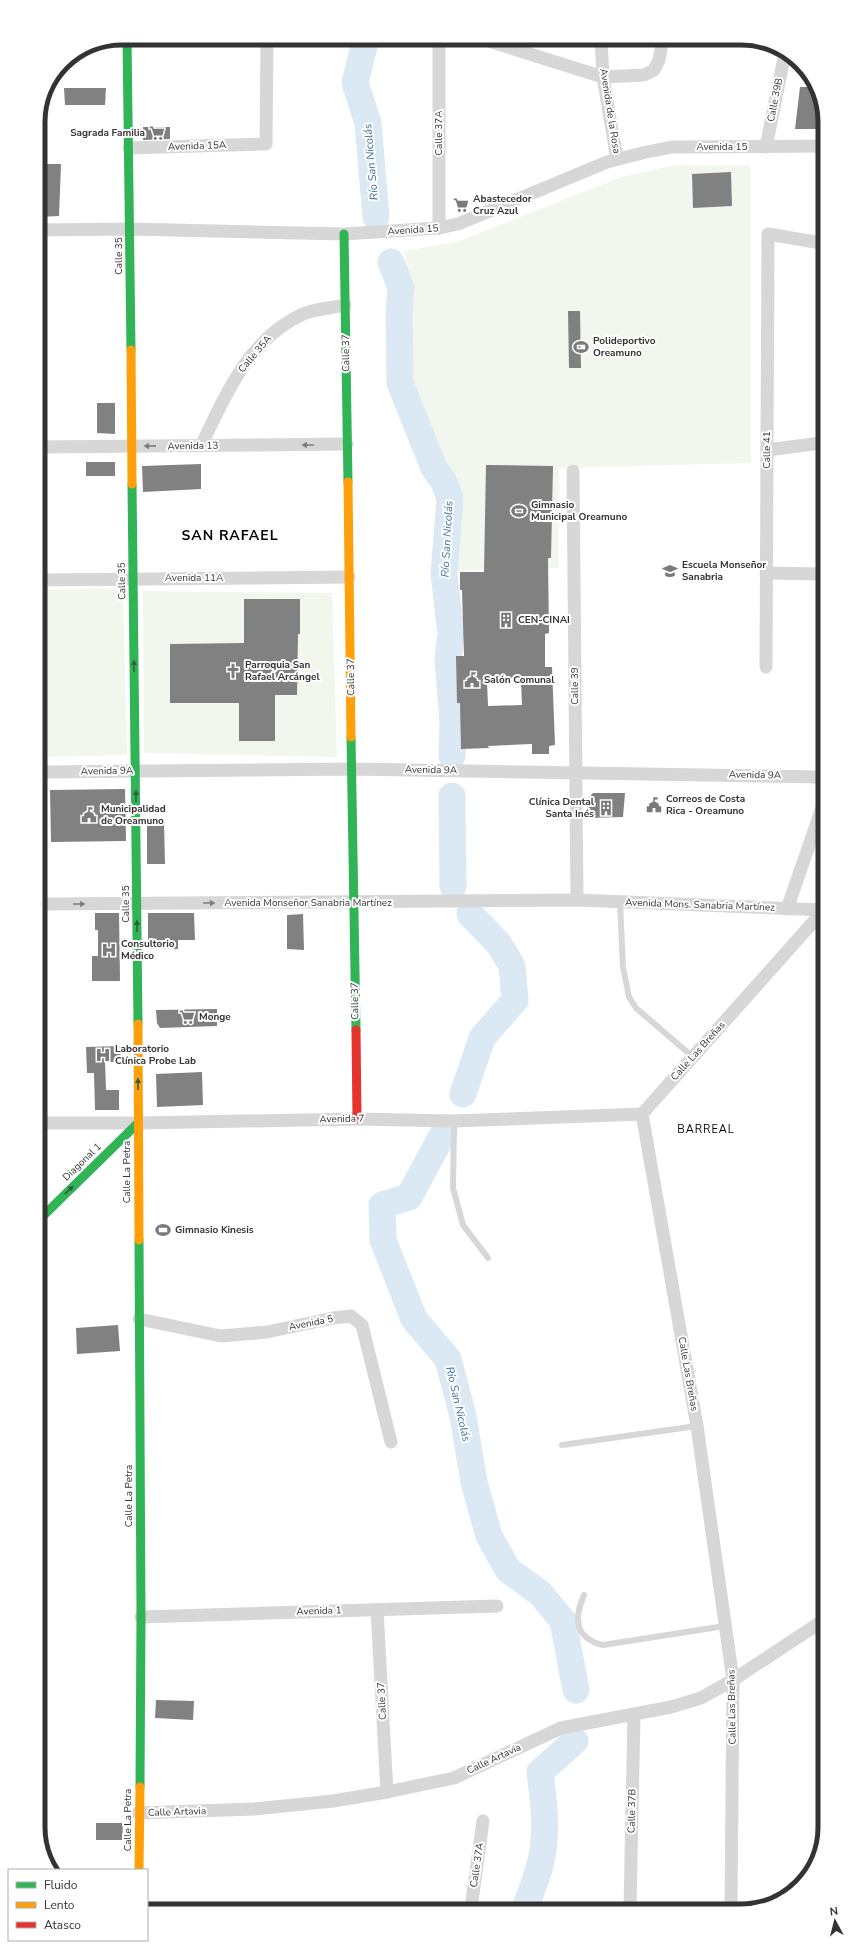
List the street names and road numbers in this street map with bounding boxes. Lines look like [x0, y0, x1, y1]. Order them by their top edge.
street label: Avenida de la Rosa [596, 67, 624, 155]
street label: Calle 39B [764, 77, 786, 123]
street label: Calle 37A [432, 110, 446, 155]
street label: Avenida 15A [168, 138, 227, 154]
street label: Avenida 15 [696, 140, 748, 154]
street label: Avenida 15 [387, 221, 439, 239]
street label: Calle 35 [112, 237, 126, 275]
street label: Calle 35A [235, 332, 275, 376]
street label: Calle 37 [339, 334, 353, 372]
street label: Calle 41 [760, 431, 774, 469]
street label: Avenida 13 [167, 439, 219, 453]
street label: Calle 35 [115, 562, 129, 600]
street label: Avenida 11A [165, 571, 224, 585]
street label: Calle 37 [344, 658, 358, 696]
street label: Calle 39 [568, 667, 582, 705]
street label: Avenida 9A [405, 763, 458, 777]
street label: Avenida 9A [81, 764, 134, 778]
street label: Avenida 9A [729, 768, 782, 782]
street label: Calle 35 [119, 885, 133, 923]
street label: Avenida Mons. Sanabria Martínez [625, 895, 775, 915]
street label: Avenida Monseñor Sanabria Martínez [224, 896, 392, 910]
street label: Calle 37 [348, 982, 362, 1020]
street label: Calle Las Breñas [668, 1018, 728, 1084]
street label: Avenida 7 [319, 1112, 365, 1126]
street label: Diagonal 1 [60, 1140, 104, 1184]
street label: Calle La Petra [120, 1141, 134, 1203]
street label: Avenida 5 [288, 1312, 334, 1334]
street label: Calle Las Breñas [675, 1336, 701, 1412]
street label: Calle La Petra [122, 1465, 136, 1527]
street label: Avenida 1 [296, 1603, 342, 1619]
street label: Calle Las Breñas [724, 1669, 740, 1745]
street label: Calle 37 [374, 1682, 390, 1720]
street label: Calle Artavia [465, 1740, 523, 1778]
street label: Calle 37B [625, 1788, 639, 1833]
street label: Calle La Petra [121, 1789, 135, 1851]
street label: Calle Artavia [148, 1804, 206, 1820]
street label: Calle 37A [467, 1841, 487, 1888]

